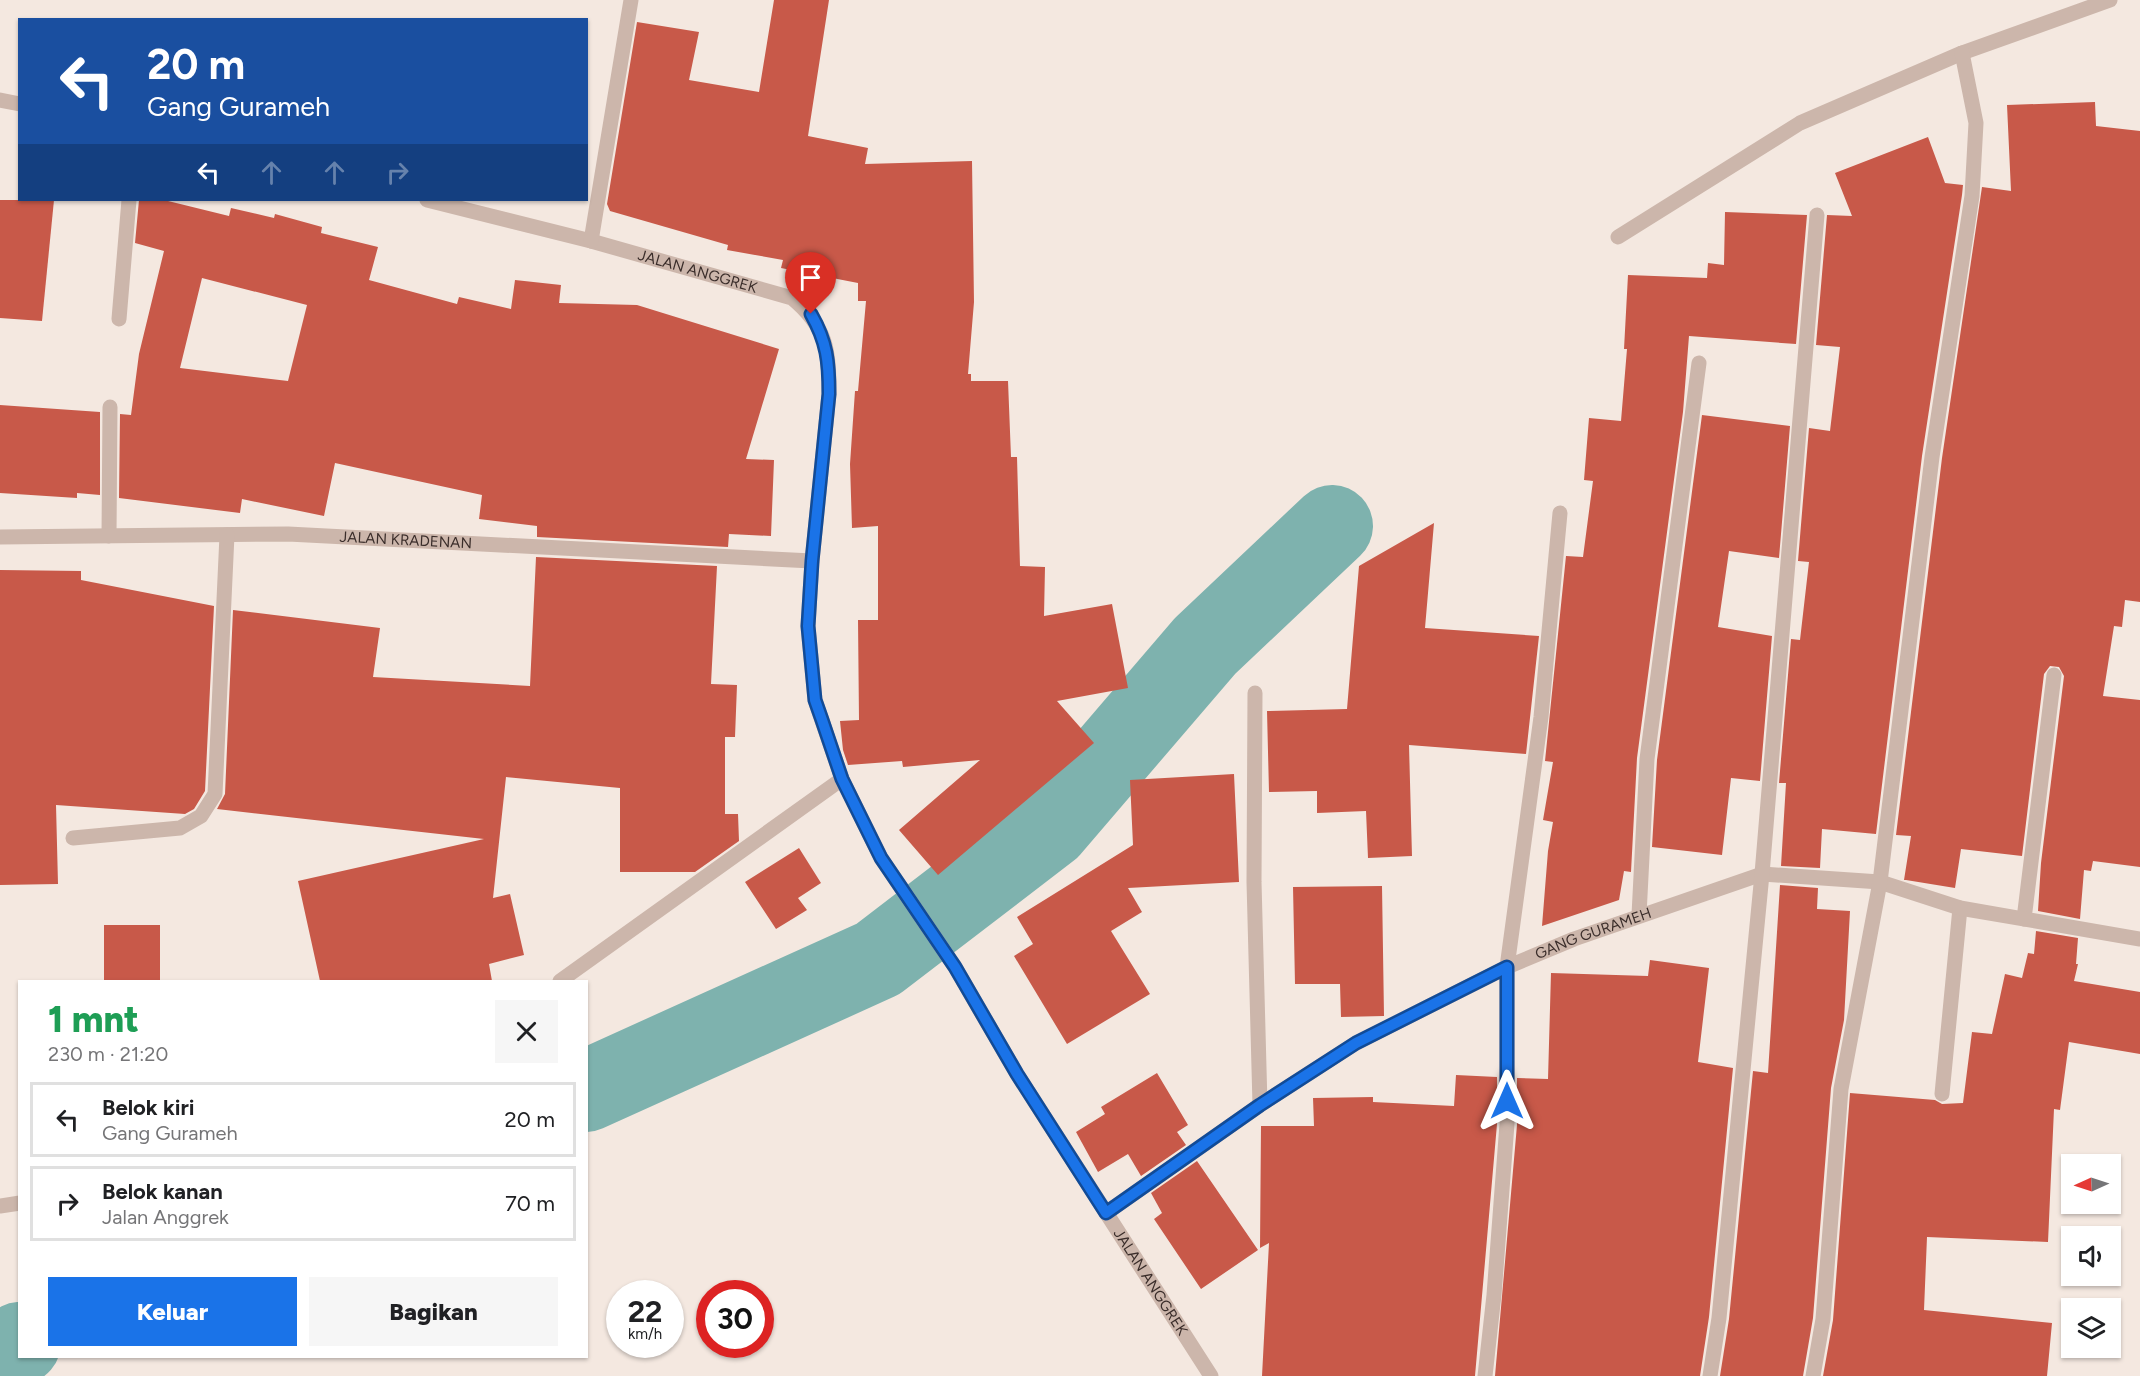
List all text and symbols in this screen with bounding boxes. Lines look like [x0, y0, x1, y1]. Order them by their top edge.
text: 20 m [147, 39, 245, 90]
icon: left [48, 42, 126, 120]
text: Gang Gurameh [147, 90, 330, 123]
icon: left [192, 156, 225, 189]
icon: ahead [255, 156, 288, 189]
icon: ahead [318, 156, 351, 189]
icon: right [381, 156, 414, 189]
street label: JALAN ANGGREK [636, 246, 760, 297]
pin [785, 252, 836, 314]
icon: arrive [794, 261, 827, 294]
street label: JALAN KRADENAN [339, 528, 472, 552]
street label: GANG GURAMEH [1532, 904, 1654, 963]
text: 1 mnt [48, 998, 139, 1041]
button: close [495, 1000, 558, 1063]
text: 230 m · 21:20 [48, 1042, 168, 1066]
position arrow [1475, 1069, 1539, 1133]
text: Belok kiri [102, 1094, 195, 1121]
icon: left [51, 1103, 84, 1136]
text: 20 m [504, 1106, 555, 1133]
text: Gang Gurameh [102, 1121, 238, 1145]
north arrow [2061, 1154, 2121, 1214]
map controls [2061, 1154, 2121, 1358]
text: Belok kanan [102, 1178, 223, 1205]
icon: right [51, 1187, 84, 1220]
text: 70 m [505, 1190, 555, 1217]
text: Jalan Anggrek [102, 1205, 229, 1229]
street label: JALAN ANGGREK [1110, 1225, 1192, 1339]
button: sound [2061, 1226, 2121, 1286]
button: Keluar [48, 1277, 297, 1346]
button: Bagikan [309, 1277, 558, 1346]
speed limit sign: 30 [696, 1280, 774, 1358]
text: 22 [628, 1293, 662, 1330]
button: layers [2061, 1298, 2121, 1358]
text: km/h [628, 1325, 662, 1343]

